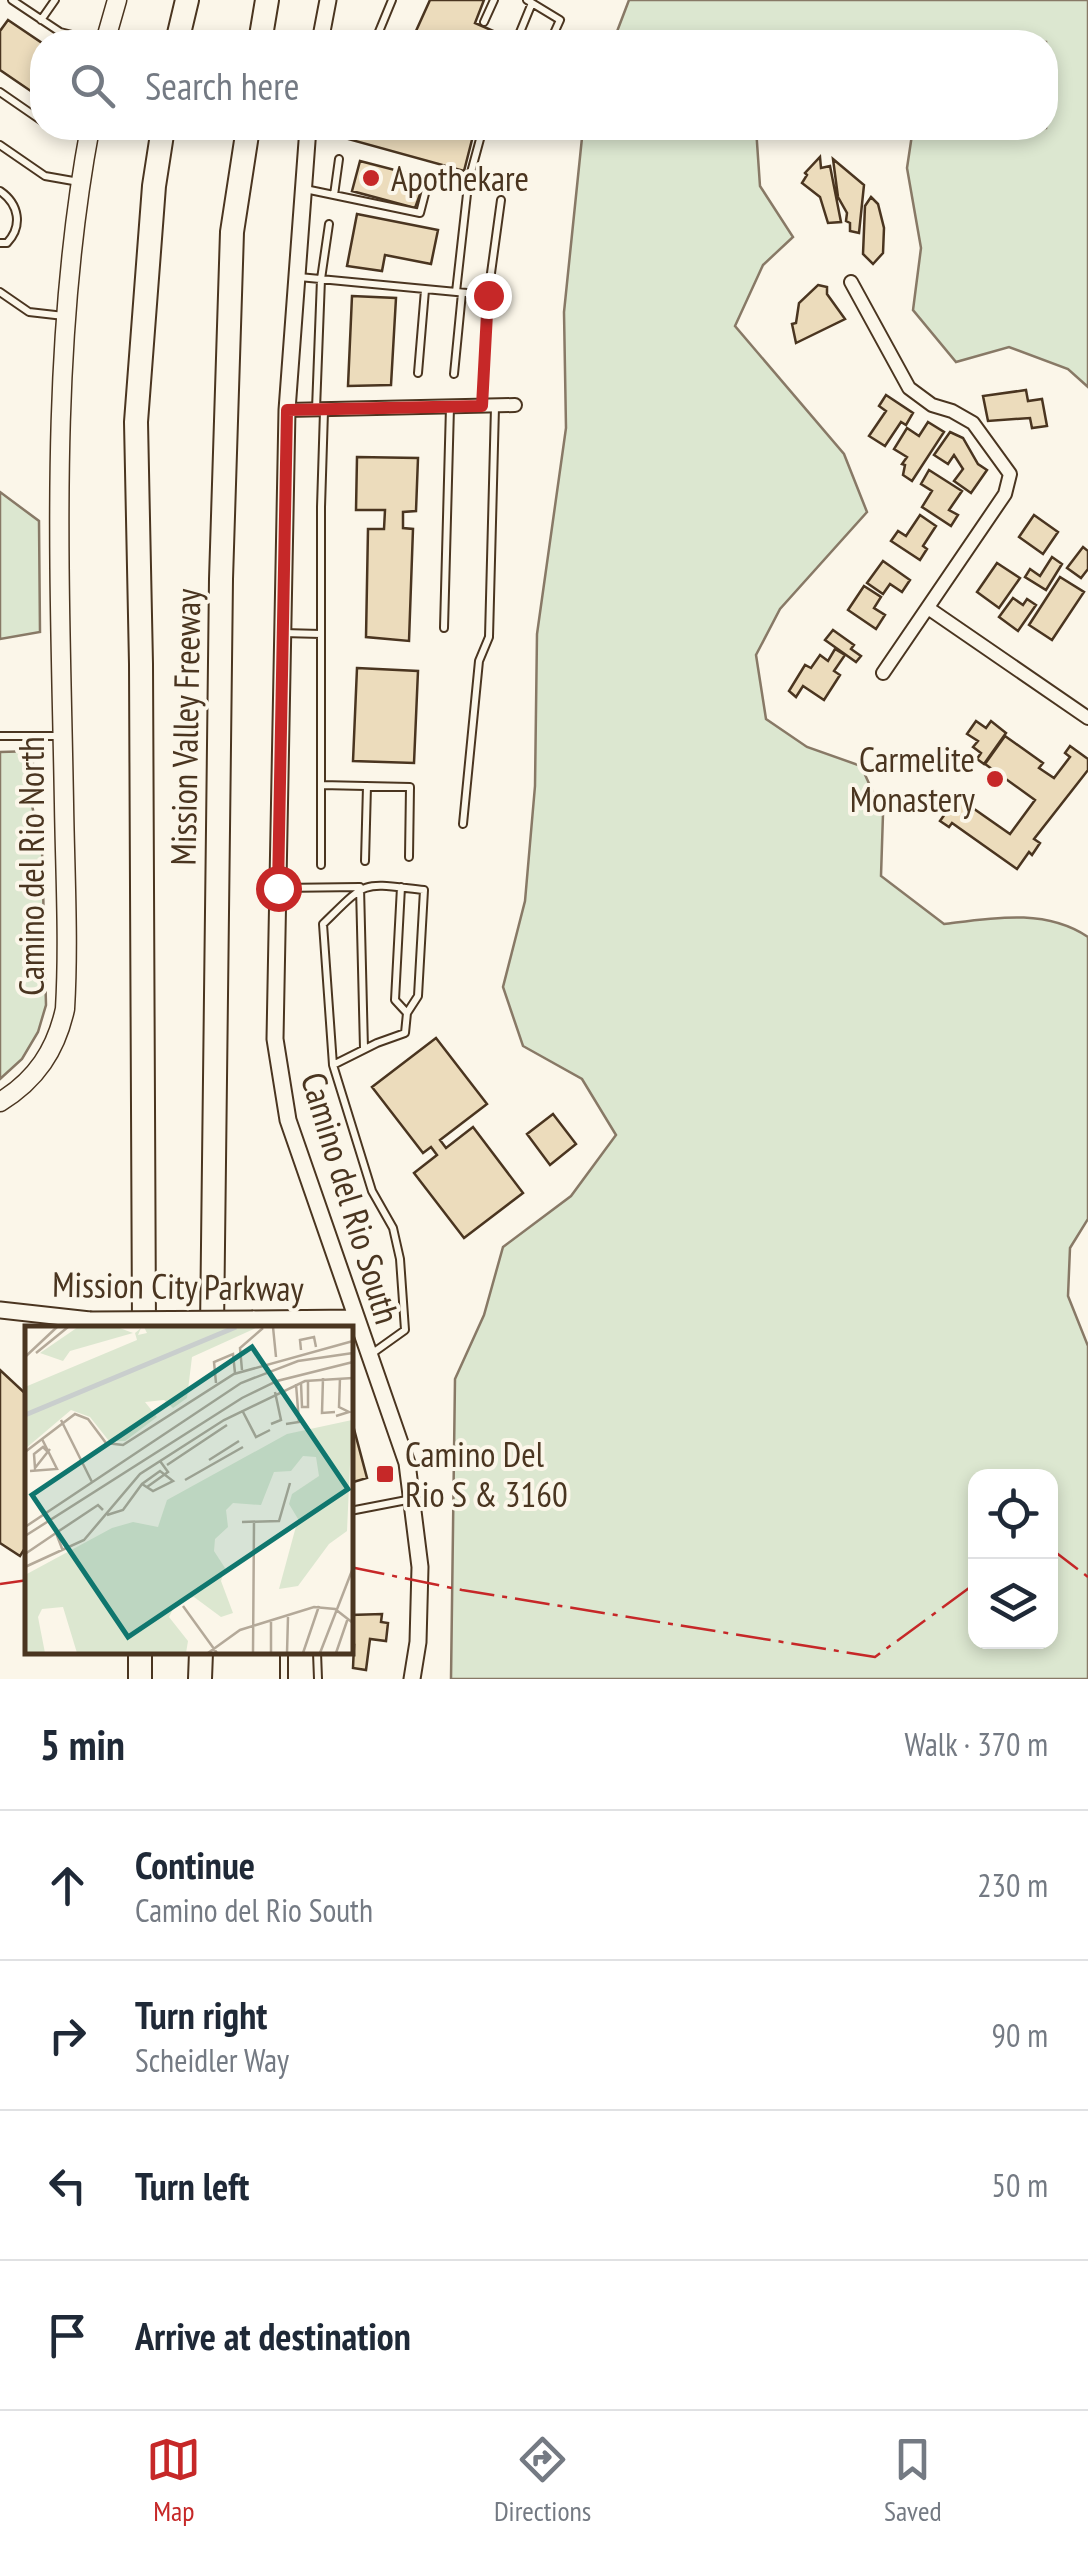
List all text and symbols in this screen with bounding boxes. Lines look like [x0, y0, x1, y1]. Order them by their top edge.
search box [30, 30, 1058, 140]
icon: search [65, 58, 120, 113]
text: Search here [145, 61, 299, 110]
place label: Apothekare [391, 155, 529, 201]
marker: Apothekare [360, 167, 382, 189]
route end [466, 273, 512, 319]
street label: Mission Valley Freeway [160, 587, 210, 866]
street label: Camino del Rio North [8, 736, 54, 996]
place label: Carmelite Monastery [850, 736, 976, 822]
marker: Carmelite Monastery [984, 768, 1006, 790]
route start [256, 866, 302, 912]
street label: Camino del Rio South [291, 1067, 411, 1329]
street label: Mission City Parkway [52, 1261, 305, 1311]
inset map [25, 1326, 352, 1654]
place label: Camino Del Rio S & 3160 [405, 1431, 568, 1517]
marker: Camino Del Rio S & 3160 [374, 1463, 396, 1485]
map controls [968, 1469, 1058, 1649]
button: locate [968, 1469, 1058, 1559]
button: layers [968, 1559, 1058, 1649]
text: 5 min [40, 1717, 125, 1772]
text: Walk · 370 m [904, 1723, 1048, 1765]
text: Continue [135, 1840, 255, 1889]
icon: ahead [40, 1858, 95, 1913]
text: 230 m [977, 1864, 1048, 1906]
text: Camino del Rio South [135, 1889, 373, 1931]
text: Turn right [135, 1990, 267, 2039]
icon: right [40, 2008, 95, 2063]
text: 90 m [992, 2014, 1048, 2056]
text: Scheidler Way [135, 2039, 289, 2081]
icon: left [40, 2158, 95, 2213]
text: Turn left [135, 2161, 249, 2210]
text: 50 m [992, 2164, 1048, 2206]
icon: arrive [40, 2308, 95, 2363]
text: Arrive at destination [135, 2311, 411, 2360]
tab: Map [146, 2432, 201, 2529]
tab: Directions [494, 2432, 591, 2529]
tab: Saved [884, 2432, 942, 2529]

